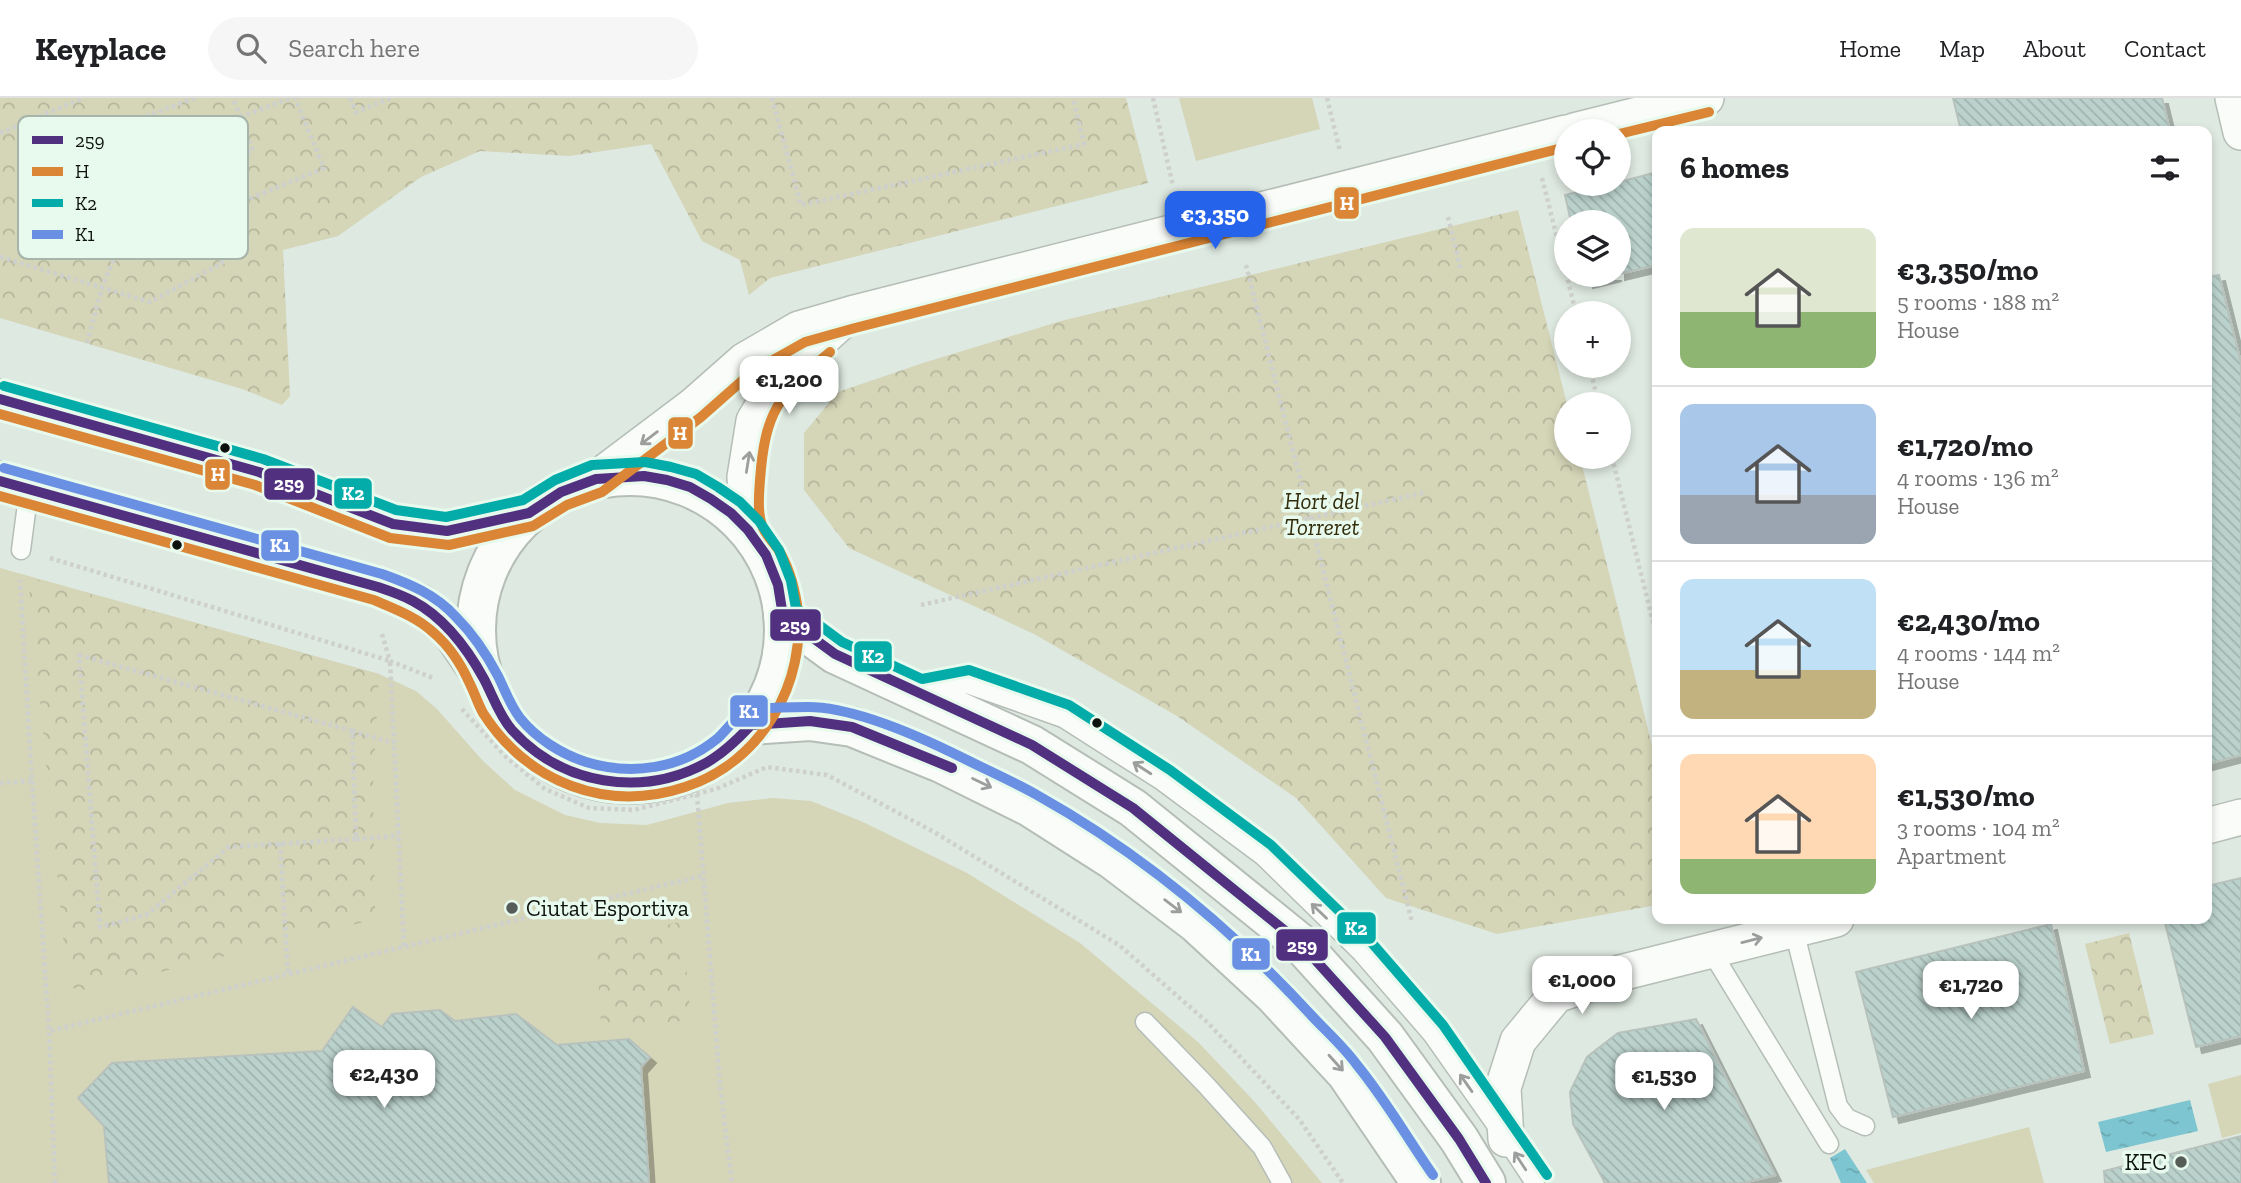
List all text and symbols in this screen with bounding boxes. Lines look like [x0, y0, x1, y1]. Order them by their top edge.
search box [208, 17, 698, 80]
text: Keyplace [35, 29, 166, 68]
icon: search [232, 29, 270, 67]
text: Search here [288, 32, 420, 64]
text: Home [1839, 34, 1901, 63]
text: Map [1939, 34, 1985, 63]
text: About [2023, 34, 2086, 63]
text: Contact [2124, 34, 2206, 63]
legend [18, 116, 248, 259]
map controls [1554, 119, 1631, 469]
button: locate [1554, 119, 1631, 196]
text: 259 [75, 129, 105, 152]
icon: filters [2146, 149, 2184, 187]
text: 6 homes [1680, 150, 1789, 186]
text: H [75, 160, 89, 183]
line badge: H [1333, 186, 1360, 220]
text: K2 [75, 192, 97, 215]
pin: €3,350 [1158, 192, 1272, 251]
text: H [1340, 192, 1354, 215]
text: €3,350 [1181, 200, 1249, 228]
button: layers [1554, 210, 1631, 287]
text: K1 [75, 223, 95, 246]
text: €3,350/mo [1897, 252, 2038, 288]
icon: home [1736, 256, 1820, 340]
text: 5 rooms · 188 m² [1897, 288, 2059, 316]
button: + [1554, 301, 1631, 378]
text: House [1897, 316, 1959, 344]
pin: €1,200 [732, 356, 846, 416]
text: €1,200 [756, 365, 822, 393]
button: − [1554, 392, 1631, 469]
line badge: H [667, 416, 694, 450]
text: H [673, 422, 687, 445]
text: €1,720/mo [1897, 428, 2033, 464]
one-way arrow [641, 431, 659, 446]
icon: home [1736, 432, 1820, 516]
unlabelled marker [218, 441, 232, 455]
one-way arrow [742, 451, 755, 474]
line badge: H [204, 458, 231, 491]
text: H [211, 463, 225, 486]
text: 4 rooms · 136 m² [1897, 464, 2059, 492]
line badge: 259 [263, 467, 316, 501]
text: 259 [274, 472, 304, 495]
line badge: K2 [333, 477, 373, 510]
text: K2 [341, 482, 365, 505]
park label: Hort del Torreret [1284, 487, 1360, 541]
text: House [1897, 492, 1959, 520]
line badge: K1 [260, 529, 300, 562]
text: K1 [270, 534, 291, 557]
unlabelled marker [170, 538, 184, 552]
text: €2,430/mo [1897, 603, 2040, 639]
icon: home [1736, 607, 1820, 691]
line badge: 259 [769, 608, 822, 642]
text: 259 [780, 614, 810, 637]
text: 4 rooms · 144 m² [1897, 639, 2060, 667]
line badge: K2 [853, 640, 893, 673]
text: K2 [861, 645, 885, 668]
text: House [1897, 667, 1959, 695]
line badge: K1 [729, 694, 769, 728]
text: K1 [739, 700, 760, 723]
unlabelled marker [1090, 716, 1104, 730]
one-way arrow [1133, 760, 1153, 774]
one-way arrow [971, 777, 992, 790]
text: €1,530/mo [1897, 778, 2035, 814]
icon: home [1736, 782, 1820, 866]
text: 3 rooms · 104 m² [1897, 814, 2060, 842]
text: Apartment [1897, 842, 2006, 870]
place label: Ciutat Esportiva [526, 894, 689, 922]
one-way arrow [1163, 898, 1181, 913]
marker: Ciutat Esportiva [504, 900, 520, 916]
one-way arrow [1310, 902, 1327, 919]
line badge: K2 [1336, 911, 1377, 945]
text: K2 [1344, 917, 1368, 940]
line badge: 259 [1275, 928, 1329, 962]
one-way arrow [1740, 933, 1763, 946]
text: 259 [1287, 934, 1317, 957]
line badge: K1 [1231, 937, 1271, 971]
text: K1 [1241, 943, 1262, 966]
pin: €1,000 [1525, 956, 1639, 1016]
pin: €1,720 [1914, 962, 2028, 1021]
text: €1,000 [1548, 965, 1616, 993]
text: €1,720 [1939, 970, 2003, 998]
pin: €2,430 [327, 1051, 441, 1110]
pin: €1,530 [1607, 1052, 1721, 1112]
one-way arrow [1328, 1054, 1345, 1071]
text: €2,430 [349, 1059, 419, 1087]
text: €1,530 [1631, 1061, 1697, 1089]
one-way arrow [1459, 1074, 1473, 1093]
place label: KFC [2125, 1148, 2167, 1176]
one-way arrow [1513, 1152, 1528, 1171]
marker: KFC [2173, 1154, 2189, 1170]

